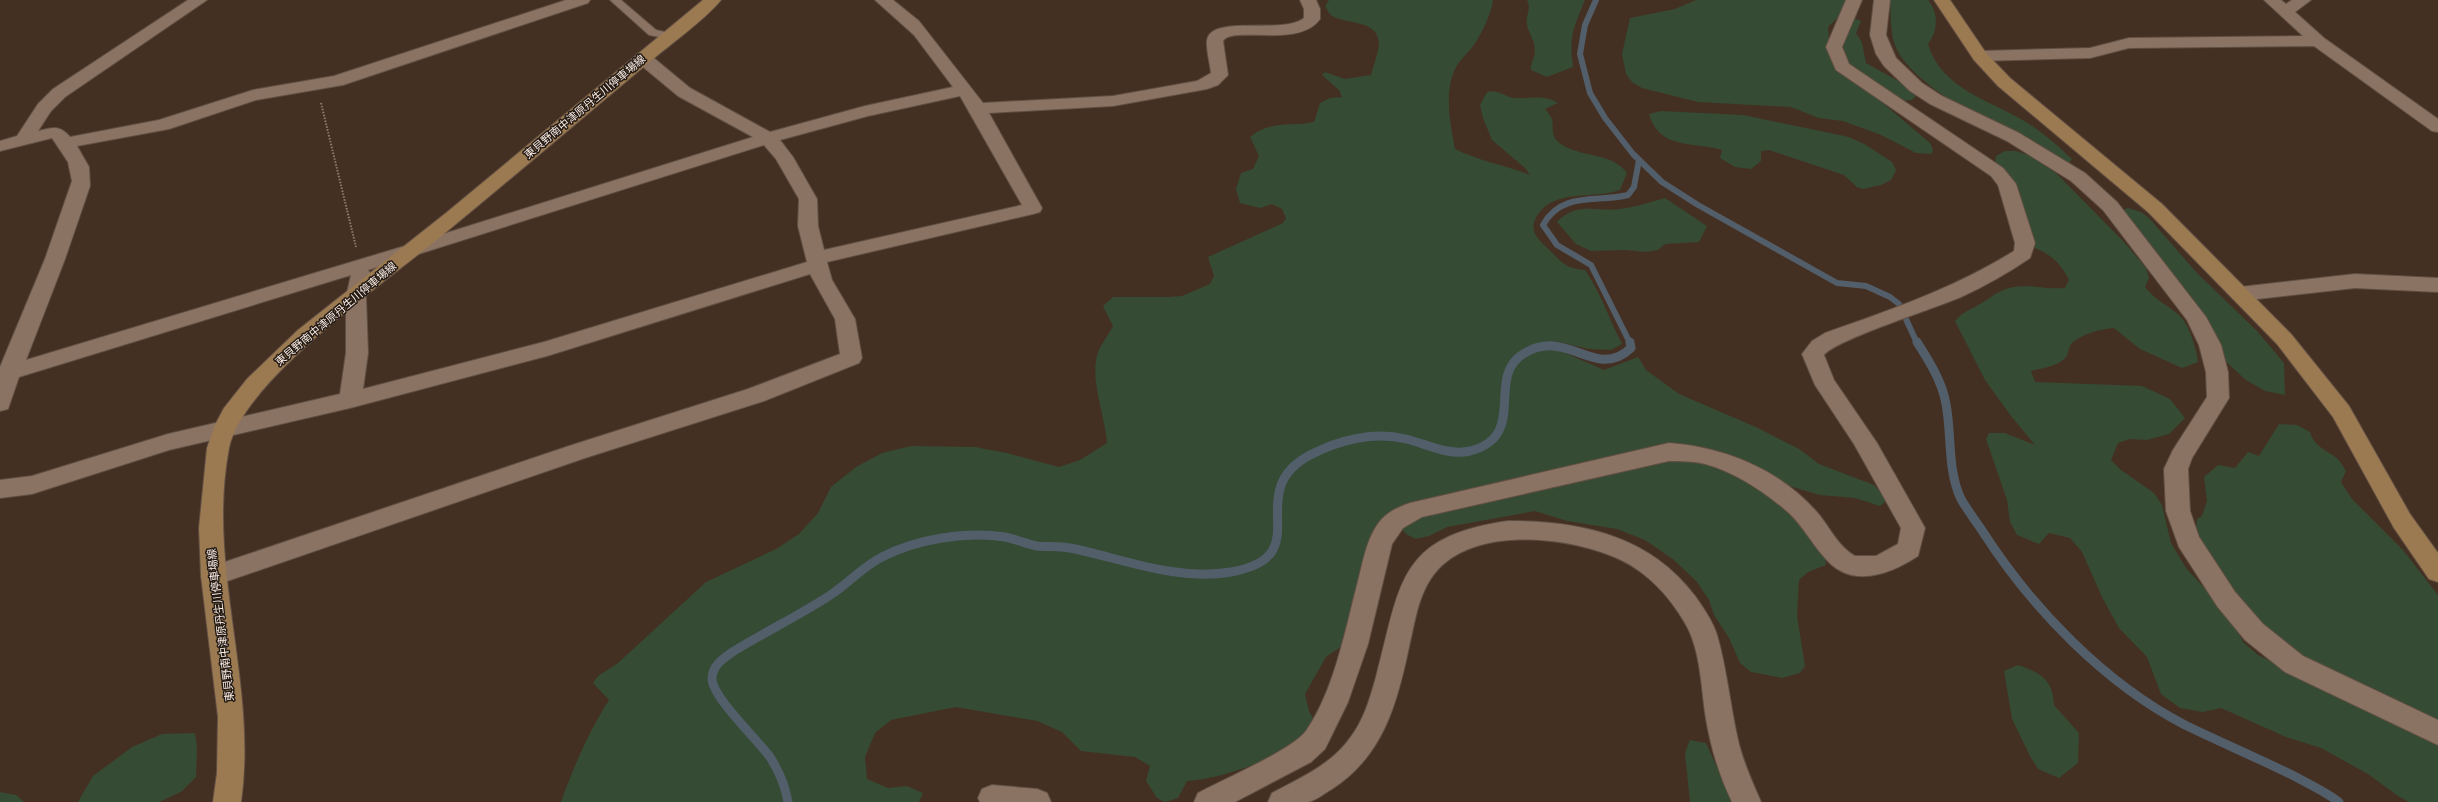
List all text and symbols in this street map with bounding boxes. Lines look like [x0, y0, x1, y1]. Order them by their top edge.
street label: 東貝野南中津原丹生川停車場線 [522, 53, 648, 161]
street label: 東貝野南中津原丹生川停車場線 [273, 260, 399, 368]
street label: 東貝野南中津原丹生川停車場線 [205, 548, 237, 702]

